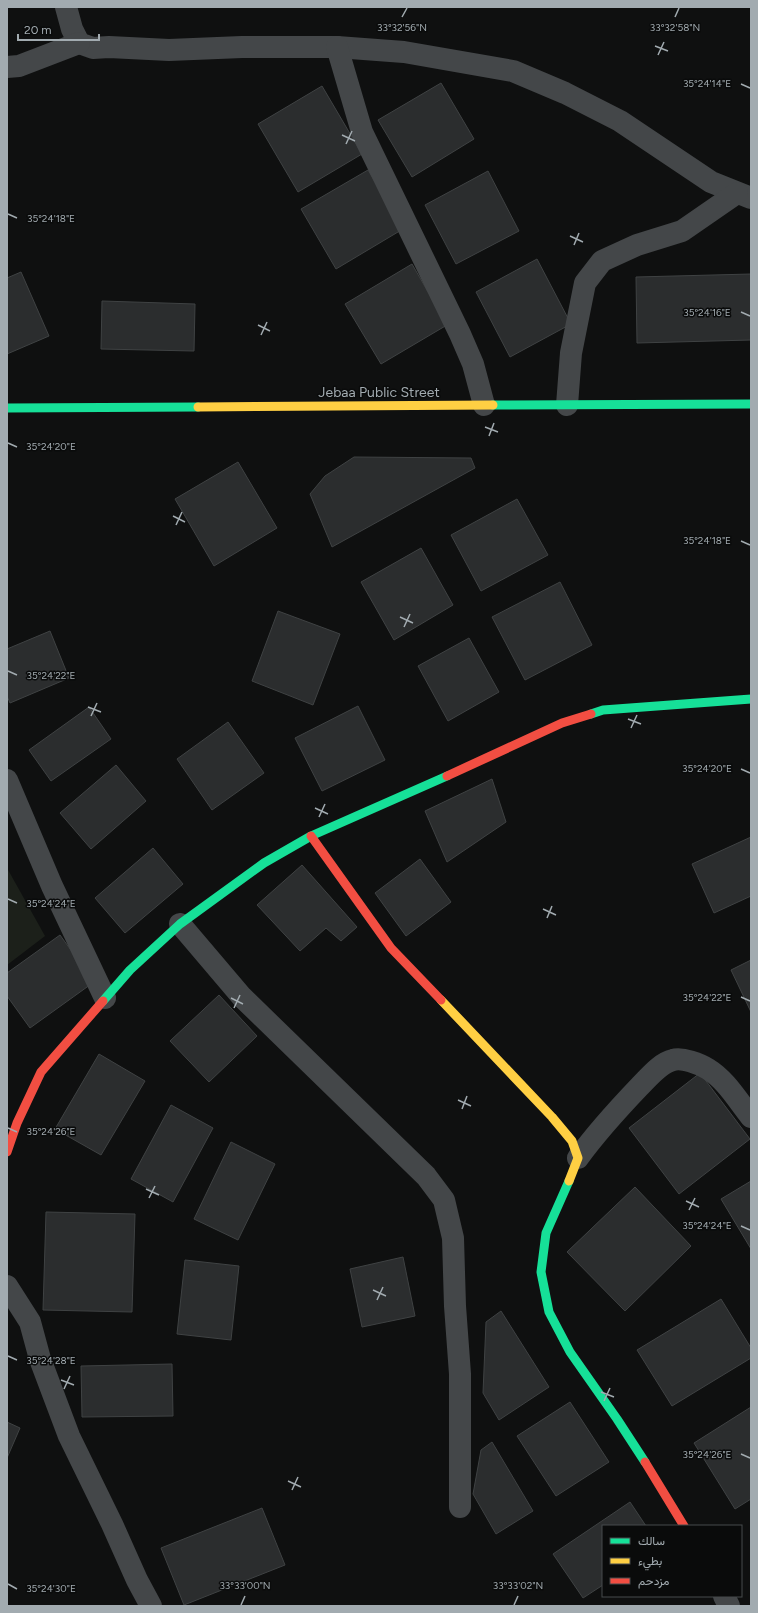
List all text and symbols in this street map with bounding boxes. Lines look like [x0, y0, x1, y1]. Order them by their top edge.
scale bar [18, 16, 99, 42]
text: 33°32'56"N [377, 21, 427, 34]
text: 33°32'58"N [650, 21, 700, 34]
text: 20 m [24, 23, 52, 37]
text: 35°24'14"E [683, 77, 731, 90]
text: 35°24'18"E [27, 212, 75, 225]
text: 35°24'16"E [683, 306, 731, 319]
street label: Jebaa Public Street [318, 384, 440, 401]
text: 35°24'20"E [26, 440, 76, 453]
text: 35°24'18"E [683, 534, 731, 547]
text: 35°24'22"E [27, 669, 76, 682]
text: 35°24'20"E [682, 762, 732, 775]
text: 35°24'24"E [26, 897, 76, 910]
text: 35°24'22"E [683, 991, 732, 1004]
text: 35°24'26"E [26, 1125, 76, 1138]
text: 35°24'24"E [682, 1219, 732, 1232]
text: 35°24'28"E [26, 1354, 76, 1367]
text: 35°24'26"E [682, 1448, 732, 1461]
legend [602, 1525, 742, 1597]
text: سالك [638, 1534, 665, 1548]
text: بطيء [638, 1554, 662, 1571]
text: مزدحم [638, 1574, 669, 1589]
text: 33°33'00"N [219, 1579, 271, 1592]
text: 33°33'02"N [493, 1579, 543, 1592]
text: 35°24'30"E [26, 1582, 76, 1595]

